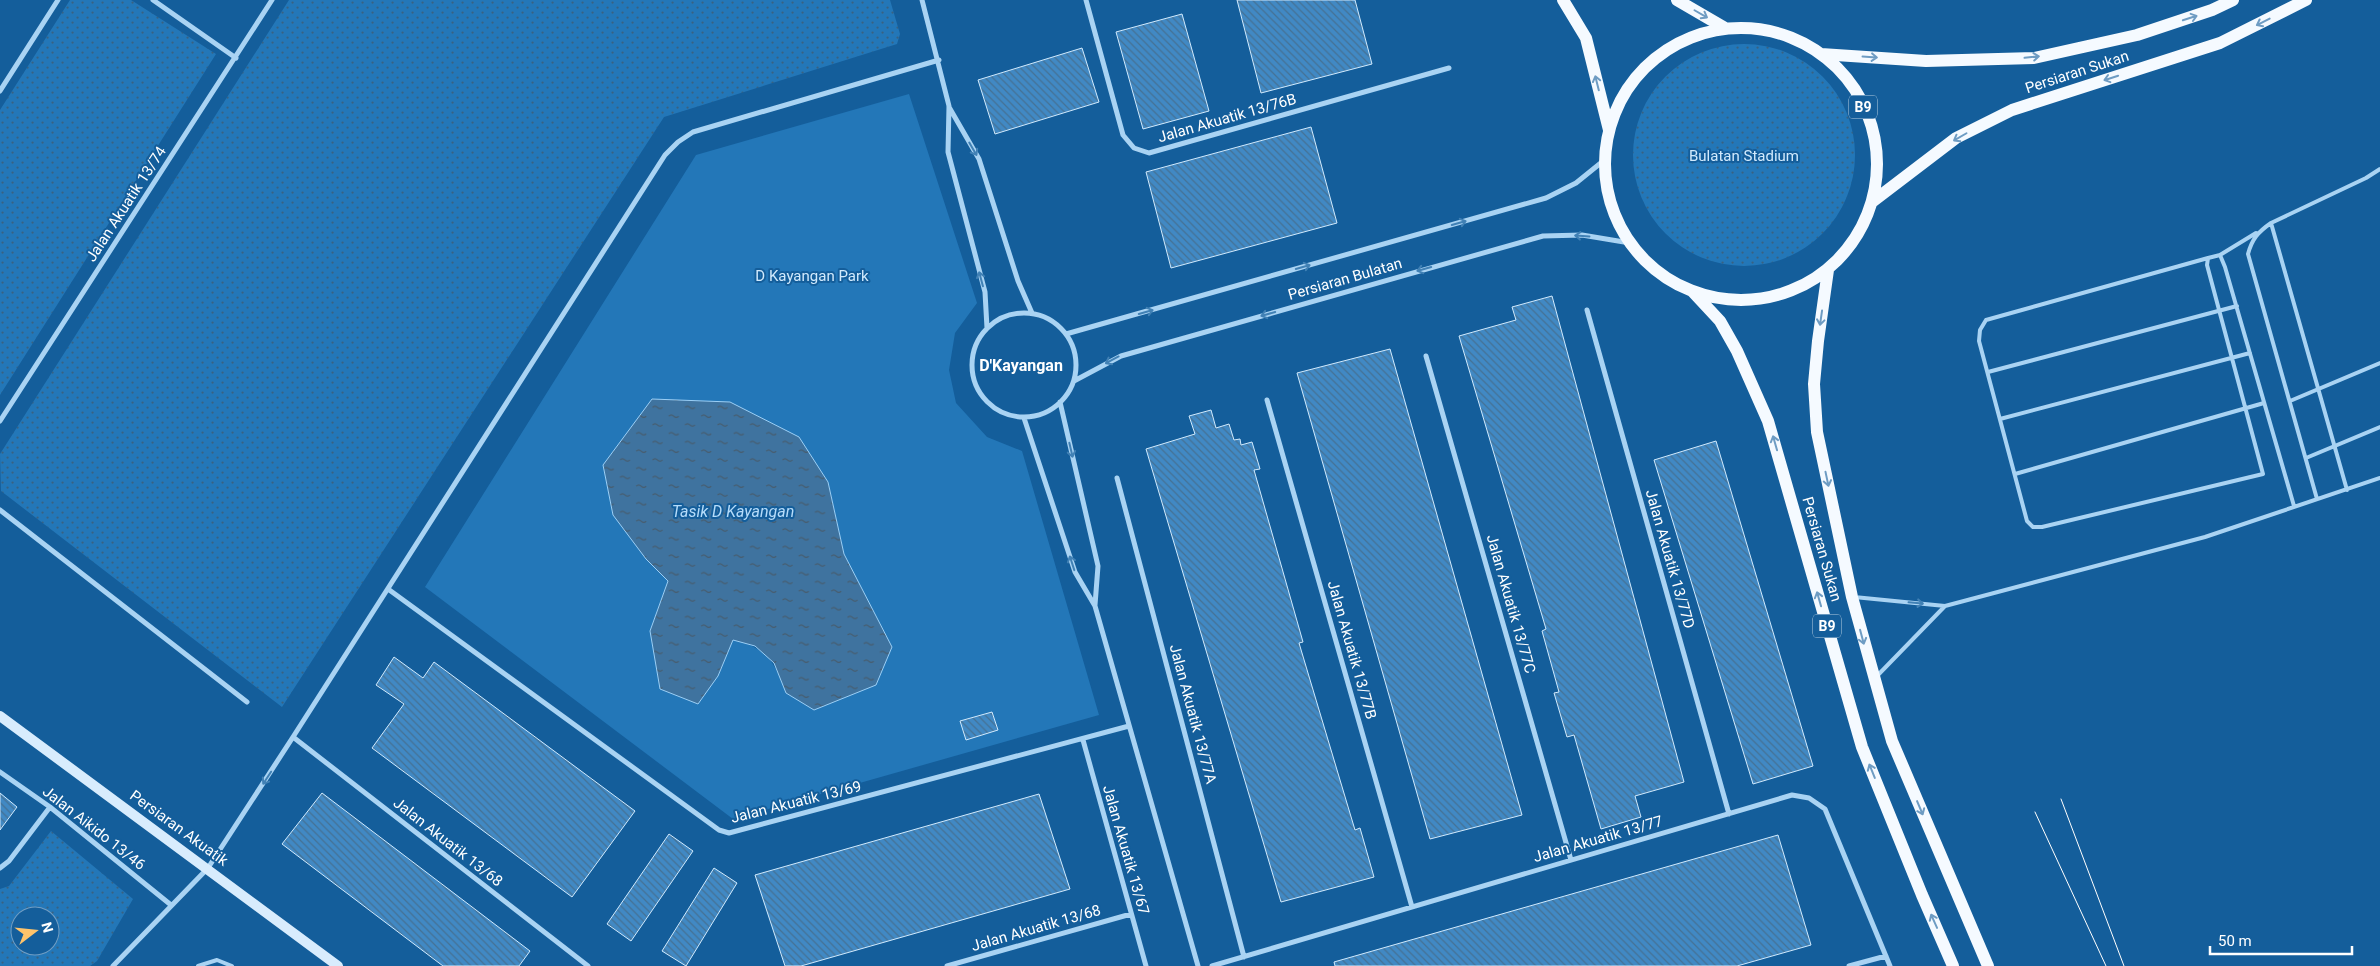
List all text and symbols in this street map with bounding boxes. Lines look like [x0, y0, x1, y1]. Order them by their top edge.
one-way arrow [1693, 10, 1707, 20]
one-way arrow [2181, 13, 2197, 22]
one-way arrow [2256, 18, 2271, 27]
street label: Persiaran Sukan [2023, 47, 2131, 97]
one-way arrow [2024, 52, 2040, 62]
one-way arrow [1862, 53, 1878, 62]
one-way arrow [2103, 74, 2119, 84]
one-way arrow [1592, 75, 1601, 91]
street label: Jalan Akuatik 13/76B [1156, 90, 1298, 146]
road number: B9 [1849, 95, 1877, 118]
one-way arrow [1952, 132, 1967, 142]
one-way arrow [969, 141, 979, 155]
street label: Jalan Akuatik 13/74 [82, 142, 170, 265]
park label: Bulatan Stadium [1689, 147, 1799, 165]
one-way arrow [1451, 217, 1467, 227]
one-way arrow [1574, 231, 1590, 240]
street label: Persiaran Bulatan [1286, 254, 1404, 304]
one-way arrow [1294, 262, 1310, 272]
one-way arrow [1417, 265, 1433, 275]
park label: D Kayangan Park [755, 267, 869, 285]
one-way arrow [976, 272, 985, 288]
one-way arrow [1138, 306, 1154, 316]
one-way arrow [1260, 310, 1276, 319]
one-way arrow [1816, 310, 1826, 326]
one-way arrow [1105, 355, 1120, 365]
district label: D'Kayangan [979, 356, 1063, 375]
one-way arrow [1769, 435, 1779, 451]
one-way arrow [1067, 441, 1076, 457]
one-way arrow [1823, 470, 1832, 486]
street label: Jalan Akuatik 13/77D [1642, 487, 1698, 631]
street label: Persiaran Sukan [1798, 495, 1846, 603]
water label: Tasik D Kayangan [672, 502, 794, 521]
street label: Jalan Akuatik 13/77C [1483, 532, 1540, 676]
one-way arrow [1066, 555, 1076, 571]
street label: Jalan Akuatik 13/77B [1324, 579, 1380, 721]
one-way arrow [1814, 592, 1824, 608]
one-way arrow [1907, 598, 1923, 608]
road number: B9 [1813, 614, 1841, 638]
one-way arrow [1858, 629, 1867, 645]
street label: Jalan Akuatik 13/77A [1166, 642, 1220, 786]
one-way arrow [1867, 764, 1876, 779]
one-way arrow [261, 771, 272, 785]
street label: Jalan Akuatik 13/69 [729, 777, 863, 827]
street label: Jalan Aikido 13/46 [39, 782, 149, 874]
street label: Jalan Akuatik 13/67 [1099, 783, 1153, 917]
street label: Persiaran Akuatik [126, 786, 232, 870]
street label: Jalan Akuatik 13/68 [390, 794, 506, 890]
one-way arrow [1915, 800, 1925, 815]
street label: Jalan Akuatik 13/77 [1531, 812, 1665, 866]
street label: Jalan Akuatik 13/68 [969, 901, 1103, 955]
north arrow [10, 906, 60, 956]
one-way arrow [1928, 914, 1938, 929]
text: N [38, 920, 57, 934]
scale bar [2210, 924, 2352, 956]
text: 50 m [2218, 932, 2252, 950]

